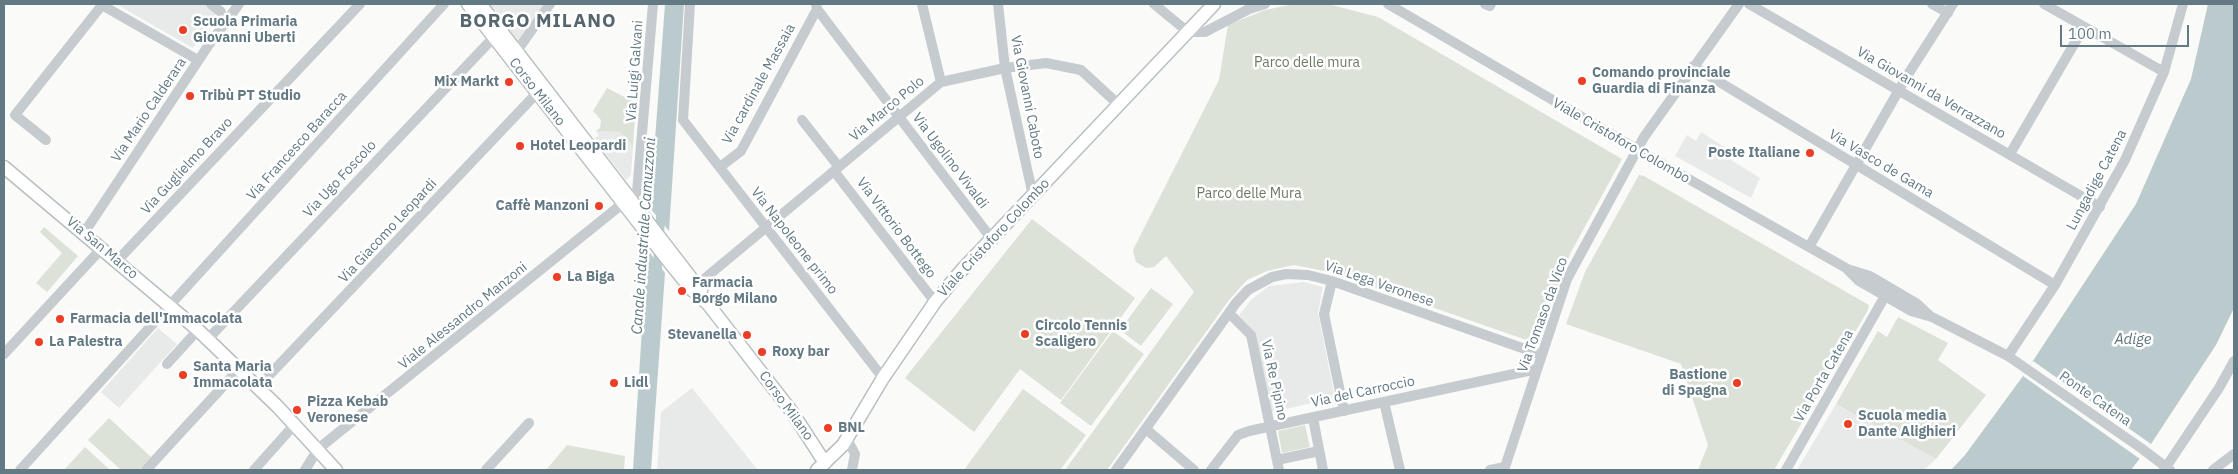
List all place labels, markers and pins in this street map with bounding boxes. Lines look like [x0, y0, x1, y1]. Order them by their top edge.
place label: Scuola Primaria Giovanni Uberti [193, 14, 298, 46]
marker: Scuola Primaria Giovanni Uberti [177, 24, 189, 36]
place label: Comando provinciale Guardia di Finanza [1592, 65, 1731, 98]
place label: Mix Markt [434, 74, 499, 90]
marker: Comando provinciale Guardia di Finanza [1576, 75, 1588, 87]
marker: Mix Markt [503, 76, 515, 88]
place label: Tribù PT Studio [200, 88, 301, 104]
marker: Tribù PT Studio [184, 90, 196, 102]
place label: Hotel Leopardi [530, 138, 626, 154]
marker: Hotel Leopardi [514, 140, 526, 152]
place label: Poste Italiane [1708, 145, 1800, 161]
marker: Poste Italiane [1804, 147, 1816, 159]
place label: Caffè Manzoni [496, 198, 589, 214]
marker: Caffè Manzoni [593, 200, 605, 212]
place label: La Biga [567, 269, 615, 285]
marker: La Biga [551, 271, 563, 283]
place label: Farmacia Borgo Milano [692, 275, 777, 308]
marker: Farmacia Borgo Milano [676, 285, 688, 297]
place label: Farmacia dell'Immacolata [70, 311, 242, 327]
marker: Farmacia dell'Immacolata [54, 313, 66, 325]
place label: Circolo Tennis Scaligero [1035, 318, 1127, 351]
place label: Stevanella [667, 327, 737, 343]
marker: Circolo Tennis Scaligero [1019, 328, 1031, 340]
marker: Stevanella [741, 329, 753, 341]
place label: La Palestra [49, 334, 123, 350]
marker: La Palestra [33, 336, 45, 348]
place label: Roxy bar [772, 344, 830, 360]
marker: Roxy bar [756, 346, 768, 358]
place label: Santa Maria Immacolata [193, 359, 273, 392]
place label: Bastione di Spagna [1662, 367, 1727, 400]
marker: Santa Maria Immacolata [177, 369, 189, 381]
place label: Lidl [624, 375, 648, 391]
marker: Lidl [608, 377, 620, 389]
marker: Bastione di Spagna [1731, 377, 1743, 389]
place label: Pizza Kebab Veronese [307, 394, 388, 427]
marker: Pizza Kebab Veronese [291, 404, 303, 416]
place label: Scuola media Dante Alighieri [1858, 408, 1956, 441]
marker: Scuola media Dante Alighieri [1842, 418, 1854, 430]
place label: BNL [838, 420, 865, 436]
marker: BNL [822, 422, 834, 434]

